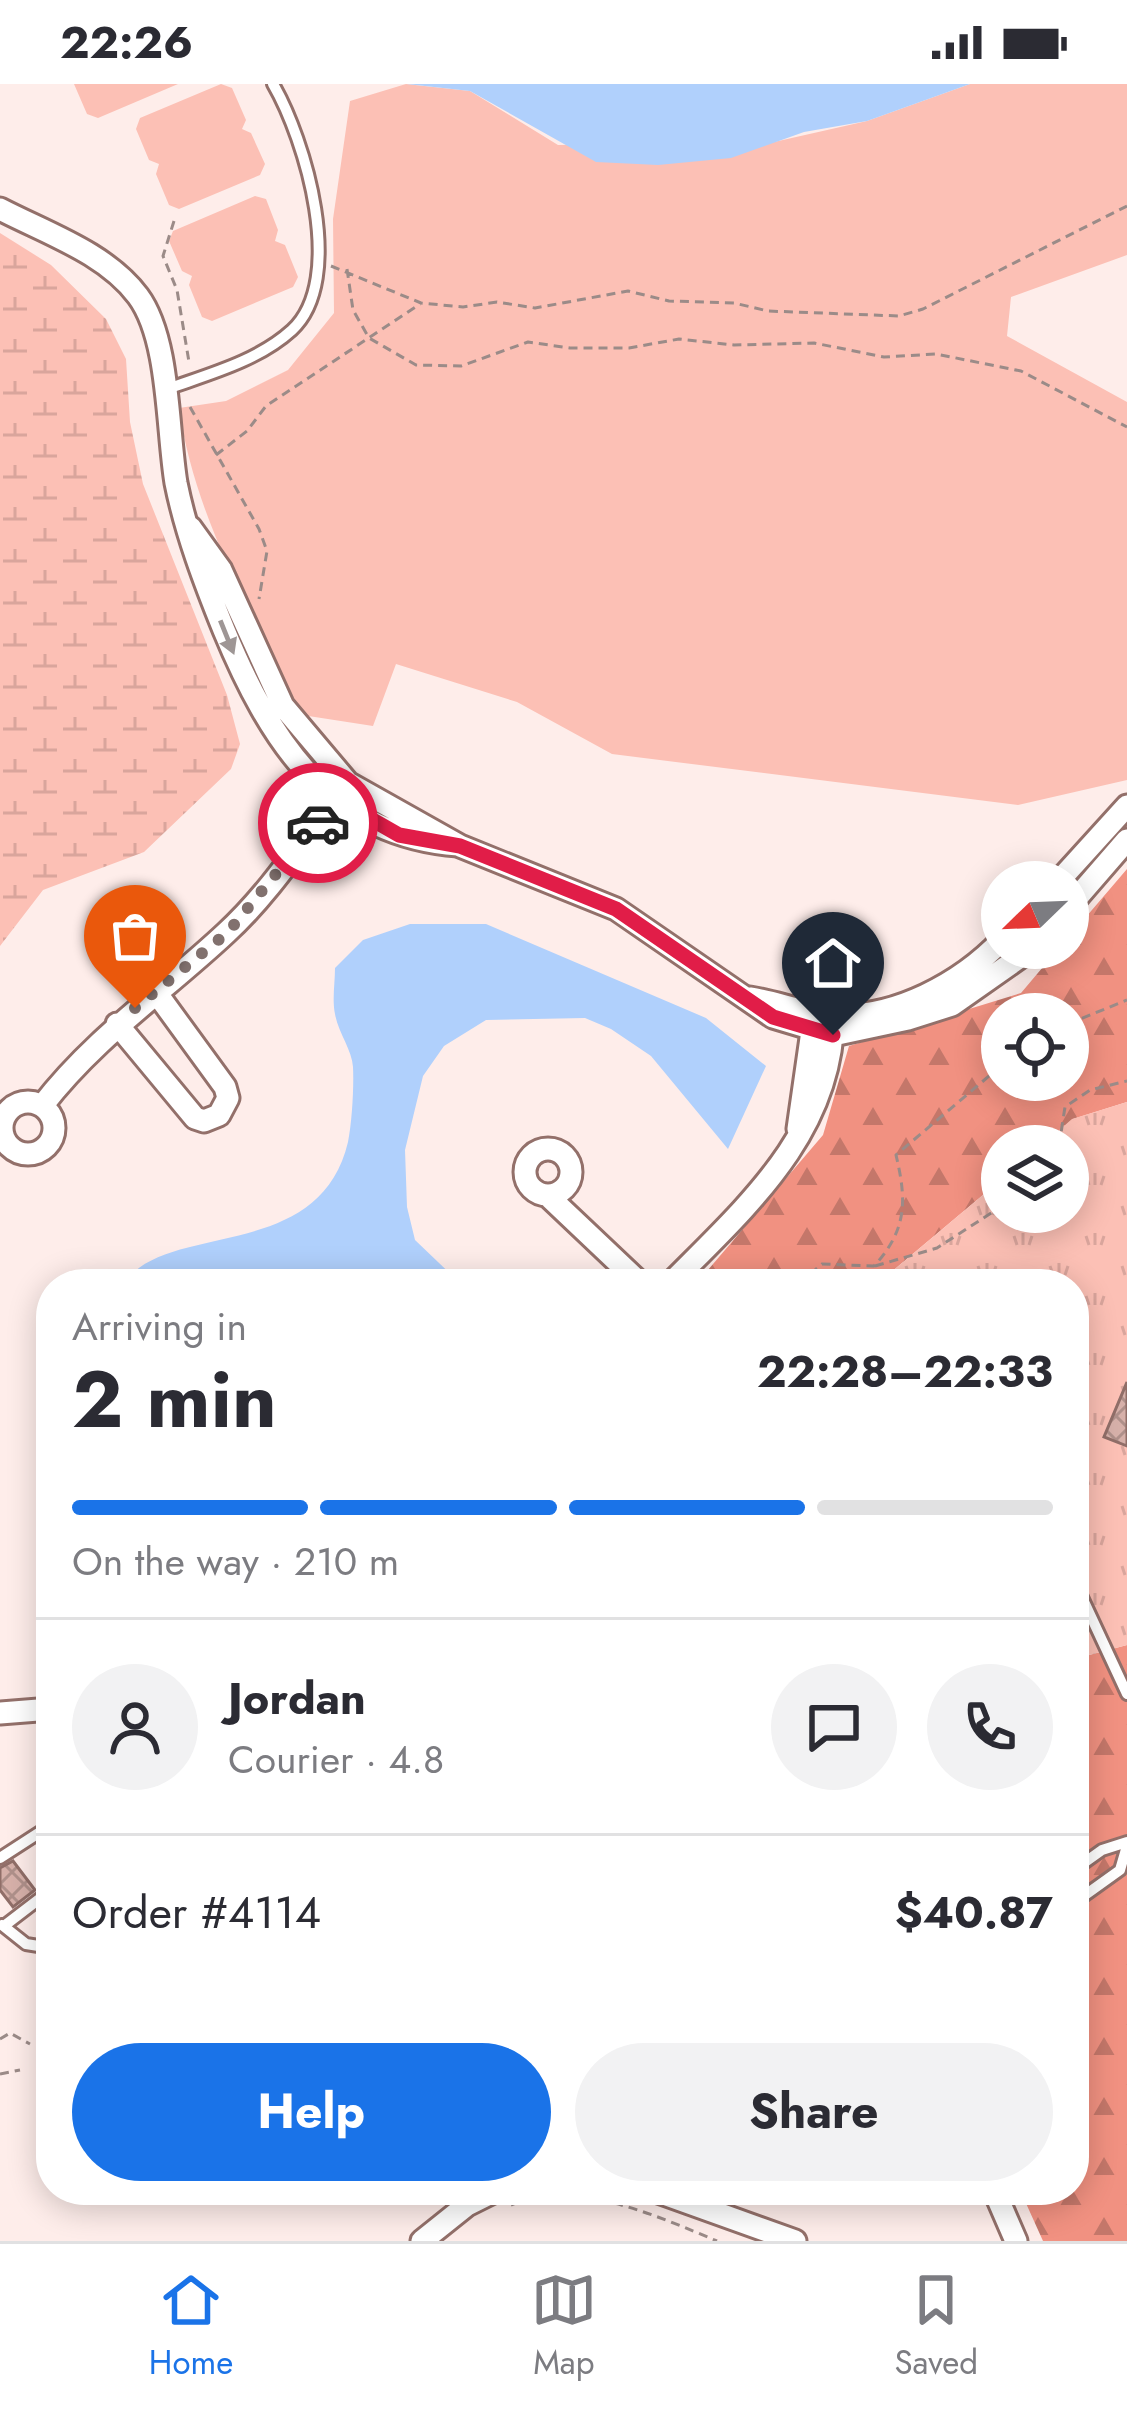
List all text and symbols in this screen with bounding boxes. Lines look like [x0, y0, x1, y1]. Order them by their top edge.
text: 22:26 [60, 10, 193, 75]
one-way arrow [218, 620, 237, 656]
courier [258, 763, 378, 883]
icon: car [285, 790, 351, 856]
north arrow [981, 861, 1089, 969]
map controls [981, 861, 1089, 1233]
pin [84, 885, 186, 1008]
icon: bag [102, 903, 168, 969]
pin [782, 912, 884, 1035]
icon: home [800, 930, 866, 996]
button: locate [981, 993, 1089, 1101]
button: layers [981, 1125, 1089, 1233]
text: Arriving in [72, 1298, 247, 1355]
text: 22:28–22:33 [757, 1339, 1053, 1404]
text: 2 min [72, 1344, 277, 1456]
text: On the way · 210 m [72, 1533, 399, 1590]
button: person [72, 1664, 198, 1790]
button: chat [771, 1664, 897, 1790]
button: phone [927, 1664, 1053, 1790]
text: Jordan [228, 1666, 366, 1731]
text: Courier · 4.8 [228, 1731, 444, 1788]
text: Order #4114 [72, 1880, 321, 1945]
text: $40.87 [895, 1880, 1053, 1945]
button: Help [72, 2043, 551, 2181]
button: Share [575, 2043, 1053, 2181]
tab: Home [149, 2267, 233, 2386]
tab: Map [531, 2267, 597, 2386]
tab: Saved [895, 2267, 978, 2386]

